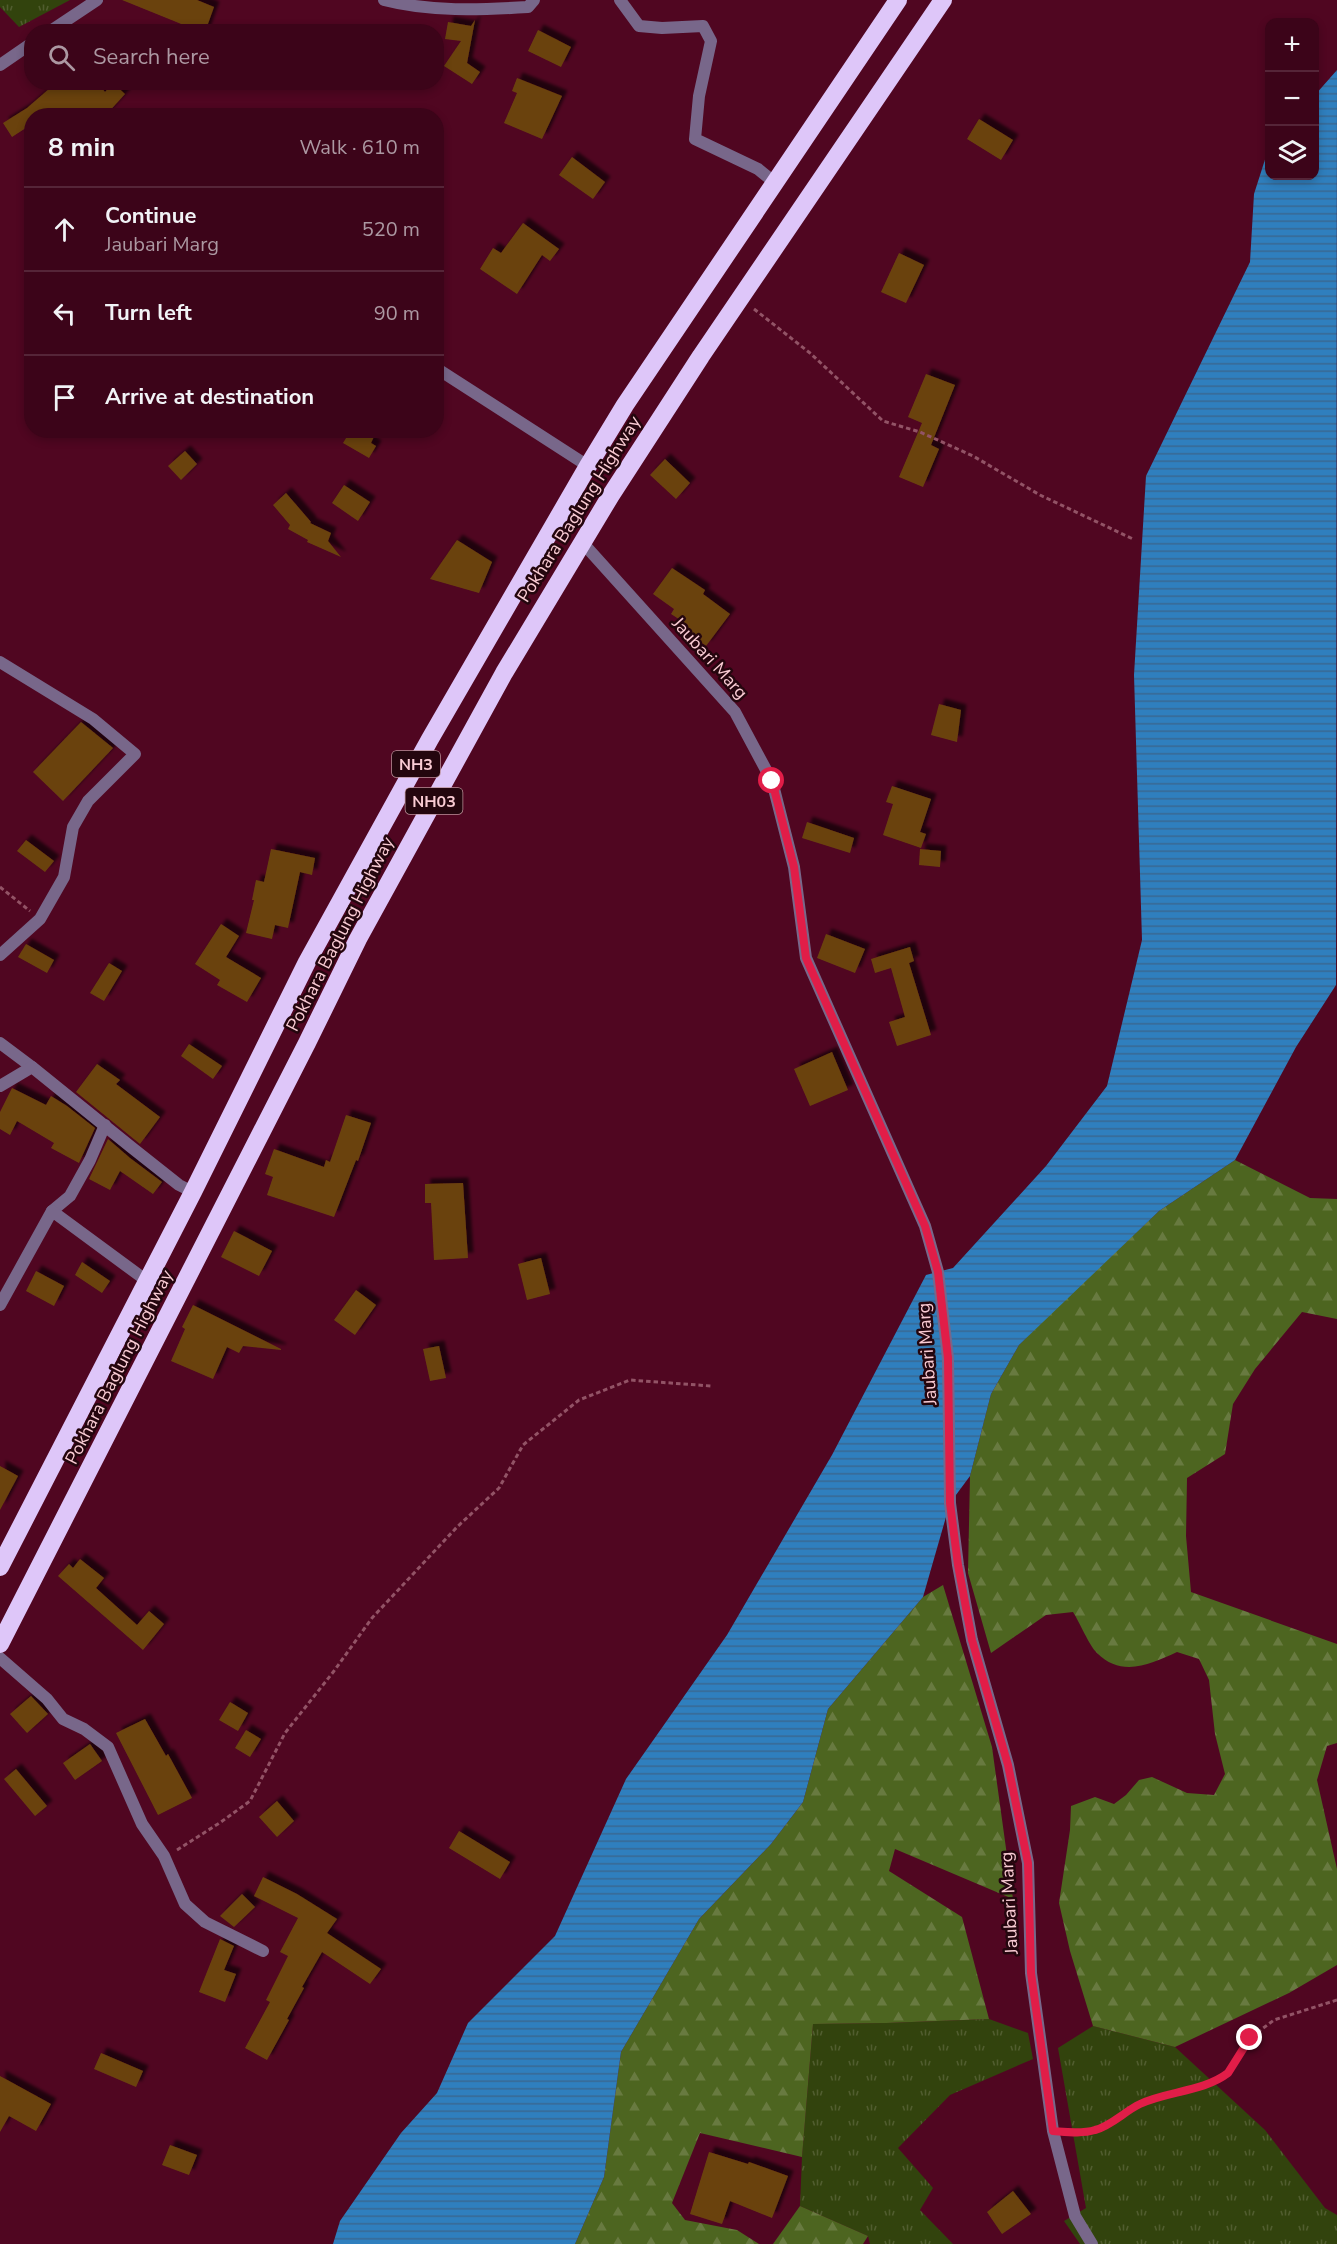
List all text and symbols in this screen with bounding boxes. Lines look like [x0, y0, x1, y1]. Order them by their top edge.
map controls [1265, 18, 1319, 180]
button: + [1265, 18, 1319, 72]
search box [24, 24, 444, 90]
icon: search [45, 41, 78, 74]
text: Search here [93, 42, 210, 72]
button: − [1265, 72, 1319, 126]
button: layers [1265, 126, 1319, 180]
text: 8 min [48, 130, 115, 165]
text: Walk · 610 m [300, 134, 420, 161]
text: Continue [105, 201, 196, 231]
icon: ahead [48, 213, 81, 246]
text: 520 m [362, 216, 420, 243]
text: Jaubari Marg [105, 231, 219, 258]
icon: left [48, 297, 81, 330]
text: Turn left [105, 298, 192, 328]
text: 90 m [374, 300, 420, 327]
icon: arrive [48, 381, 81, 414]
text: Arrive at destination [105, 382, 314, 412]
street label: Pokhara Baglung Highway [512, 411, 647, 607]
street label: Jaubari Marg [666, 611, 753, 704]
road number: NH3 [392, 751, 440, 777]
route start [758, 767, 784, 793]
road number: NH03 [406, 788, 462, 814]
street label: Pokhara Baglung Highway [280, 832, 400, 1035]
street label: Pokhara Baglung Highway [59, 1265, 179, 1468]
street label: Jaubari Marg [911, 1302, 943, 1407]
street label: Jaubari Marg [994, 1851, 1024, 1956]
route end [1236, 2024, 1262, 2050]

